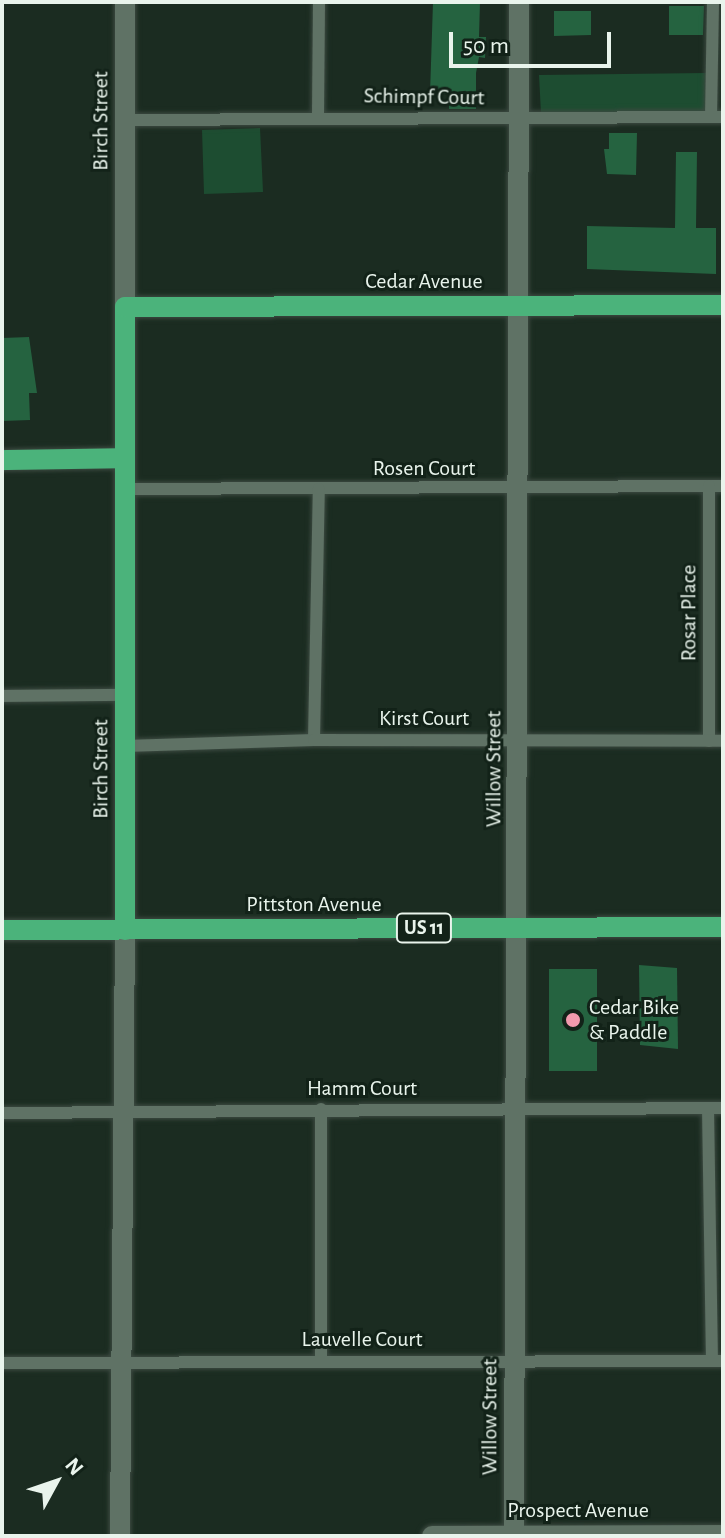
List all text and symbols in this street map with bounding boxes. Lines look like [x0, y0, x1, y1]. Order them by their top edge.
scale bar [453, 16, 615, 66]
text: 50 m [463, 34, 509, 58]
street label: Birch Street [88, 71, 114, 171]
street label: Schimpf Court [363, 83, 485, 111]
street label: Cedar Avenue [365, 269, 483, 295]
street label: Rosen Court [373, 456, 475, 482]
street label: Rosar Place [676, 565, 702, 661]
street label: Kirst Court [379, 706, 469, 732]
street label: Willow Street [481, 711, 507, 827]
street label: Birch Street [88, 719, 114, 819]
street label: Pittston Avenue [246, 892, 382, 918]
road number: US 11 [394, 912, 454, 944]
place label: Cedar Bike & Paddle [589, 994, 679, 1046]
marker: Cedar Bike & Paddle [564, 1011, 582, 1029]
street label: Hamm Court [307, 1076, 417, 1102]
street label: Lauvelle Court [302, 1327, 422, 1353]
street label: Willow Street [477, 1359, 503, 1475]
north arrow [16, 1442, 96, 1522]
text: N [61, 1454, 88, 1479]
street label: Prospect Avenue [507, 1498, 649, 1524]

